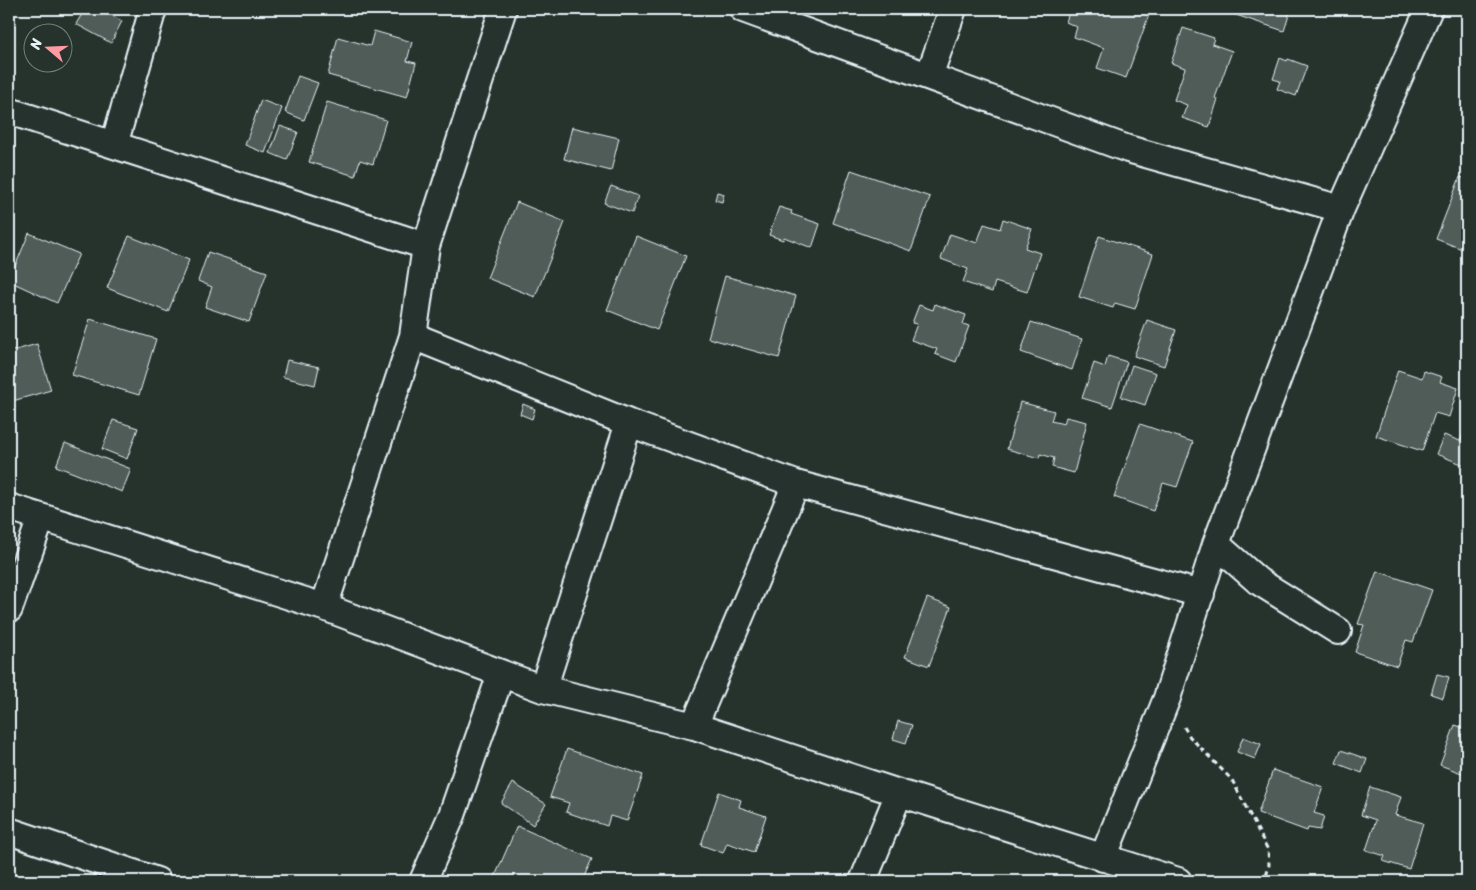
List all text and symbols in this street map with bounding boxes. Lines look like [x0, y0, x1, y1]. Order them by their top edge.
north arrow [22, 22, 72, 72]
text: N [22, 35, 50, 54]

